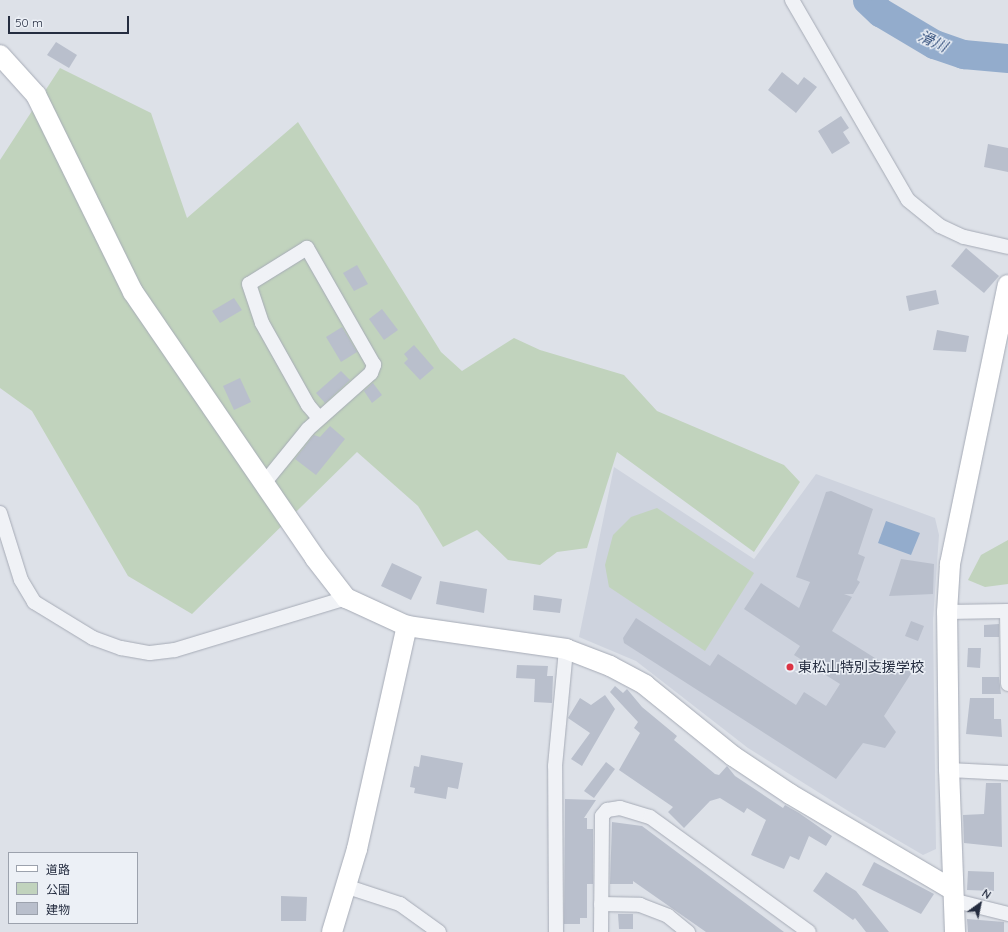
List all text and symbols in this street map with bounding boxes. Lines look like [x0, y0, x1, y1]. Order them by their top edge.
scale bar [10, 8, 131, 34]
text: 50 m [15, 15, 43, 30]
water label: 滑川 [916, 27, 950, 55]
place label: 東松山特別支援学校 [798, 659, 924, 675]
marker: 東松山特別支援学校 [785, 662, 795, 672]
legend [8, 852, 138, 924]
text: 道路 [46, 862, 70, 877]
text: 公園 [46, 882, 70, 897]
north arrow [960, 884, 1000, 924]
text: N [979, 886, 994, 902]
text: 建物 [46, 902, 70, 917]

